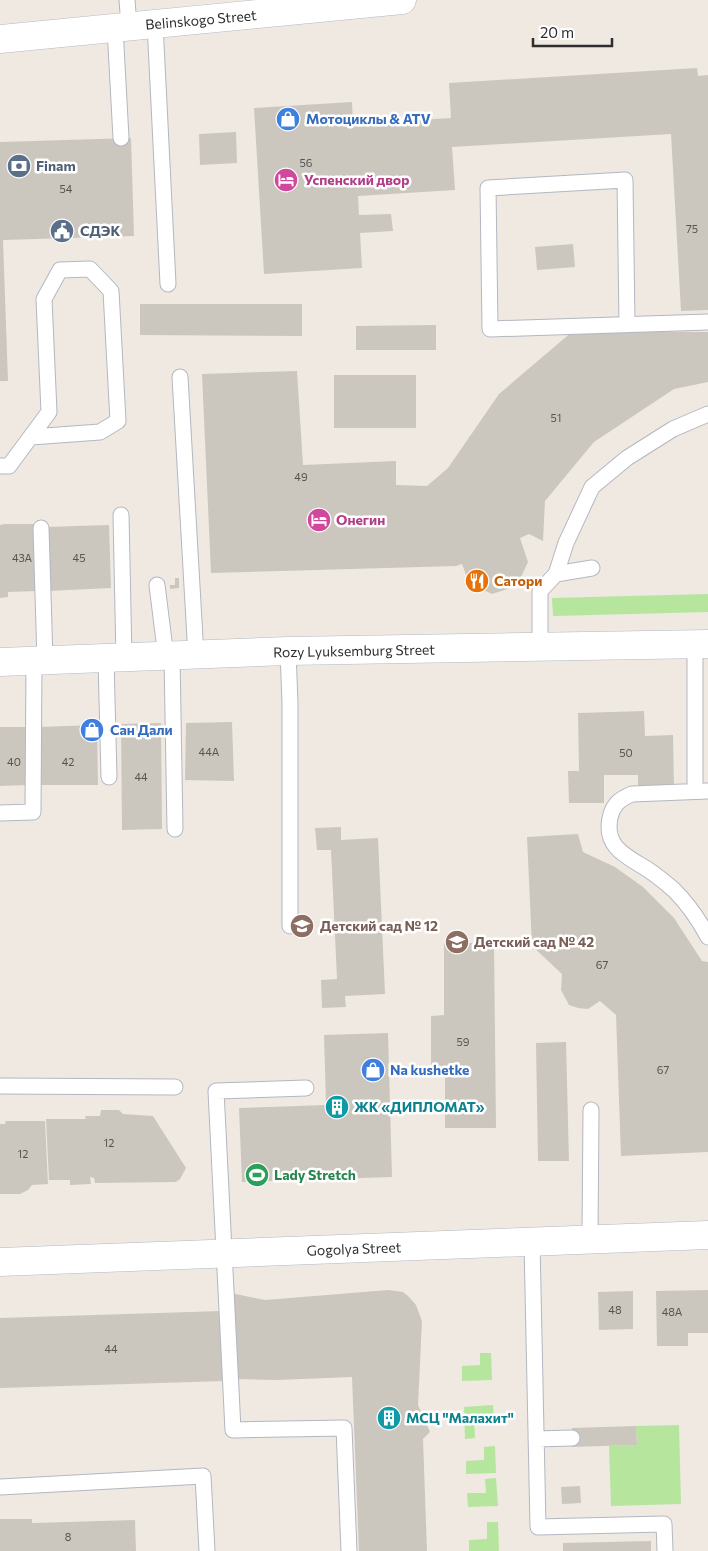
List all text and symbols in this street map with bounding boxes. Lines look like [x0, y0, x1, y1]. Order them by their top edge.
street label: Belinskogo Street [145, 6, 258, 33]
scale bar [533, 15, 612, 47]
text: 20 m [540, 23, 574, 41]
shop icon: Мотоциклы & ATV [275, 106, 301, 132]
place label: Мотоциклы & ATV [306, 110, 431, 127]
bank icon: Finam [6, 153, 32, 179]
house number: 56 [300, 156, 313, 169]
place label: Finam [36, 157, 76, 174]
hotel icon: Успенский двор [273, 167, 299, 193]
place label: Успенский двор [304, 171, 409, 188]
house number: 54 [60, 182, 73, 195]
public building icon: СДЭК [49, 218, 75, 244]
place label: СДЭК [80, 222, 120, 239]
house number: 75 [686, 222, 698, 235]
house number: 51 [550, 411, 562, 424]
house number: 49 [294, 470, 308, 483]
hotel icon: Онегин [306, 507, 332, 533]
place label: Онегин [336, 511, 385, 528]
house number: 43А [12, 551, 33, 564]
house number: 45 [73, 551, 85, 564]
restaurant icon: Сатори [464, 568, 490, 594]
place label: Сатори [494, 572, 542, 589]
street label: Rozy Lyuksemburg Street [273, 641, 435, 660]
shop icon: Сан Дали [79, 717, 105, 743]
place label: Сан Дали [110, 721, 173, 738]
house number: 44А [199, 745, 220, 758]
house number: 50 [619, 746, 633, 759]
house number: 40 [7, 755, 21, 768]
house number: 42 [62, 755, 74, 768]
house number: 44 [134, 770, 148, 783]
school or university icon: Детский сад № 12 [289, 913, 315, 939]
place label: Детский сад № 12 [320, 917, 438, 934]
school or university icon: Детский сад № 42 [444, 929, 470, 955]
place label: Детский сад № 42 [474, 933, 594, 950]
house number: 67 [596, 958, 608, 971]
house number: 59 [457, 1035, 470, 1048]
shop icon: Na kushetke [360, 1057, 386, 1083]
place label: Na kushetke [390, 1061, 469, 1078]
house number: 67 [657, 1063, 669, 1076]
building icon: ЖК «ДИПЛОМАТ» [324, 1094, 350, 1120]
place label: ЖК «ДИПЛОМАТ» [354, 1098, 485, 1115]
house number: 12 [104, 1136, 114, 1149]
house number: 12 [18, 1147, 28, 1160]
sports icon: Lady Stretch [244, 1162, 270, 1188]
place label: Lady Stretch [274, 1166, 356, 1183]
street label: Gogolya Street [306, 1238, 402, 1259]
house number: 48 [608, 1303, 622, 1316]
house number: 48А [662, 1305, 683, 1318]
house number: 44 [104, 1342, 118, 1355]
building icon: МСЦ "Малахит" [376, 1405, 402, 1431]
place label: МСЦ "Малахит" [406, 1409, 514, 1426]
house number: 8 [65, 1530, 72, 1543]

